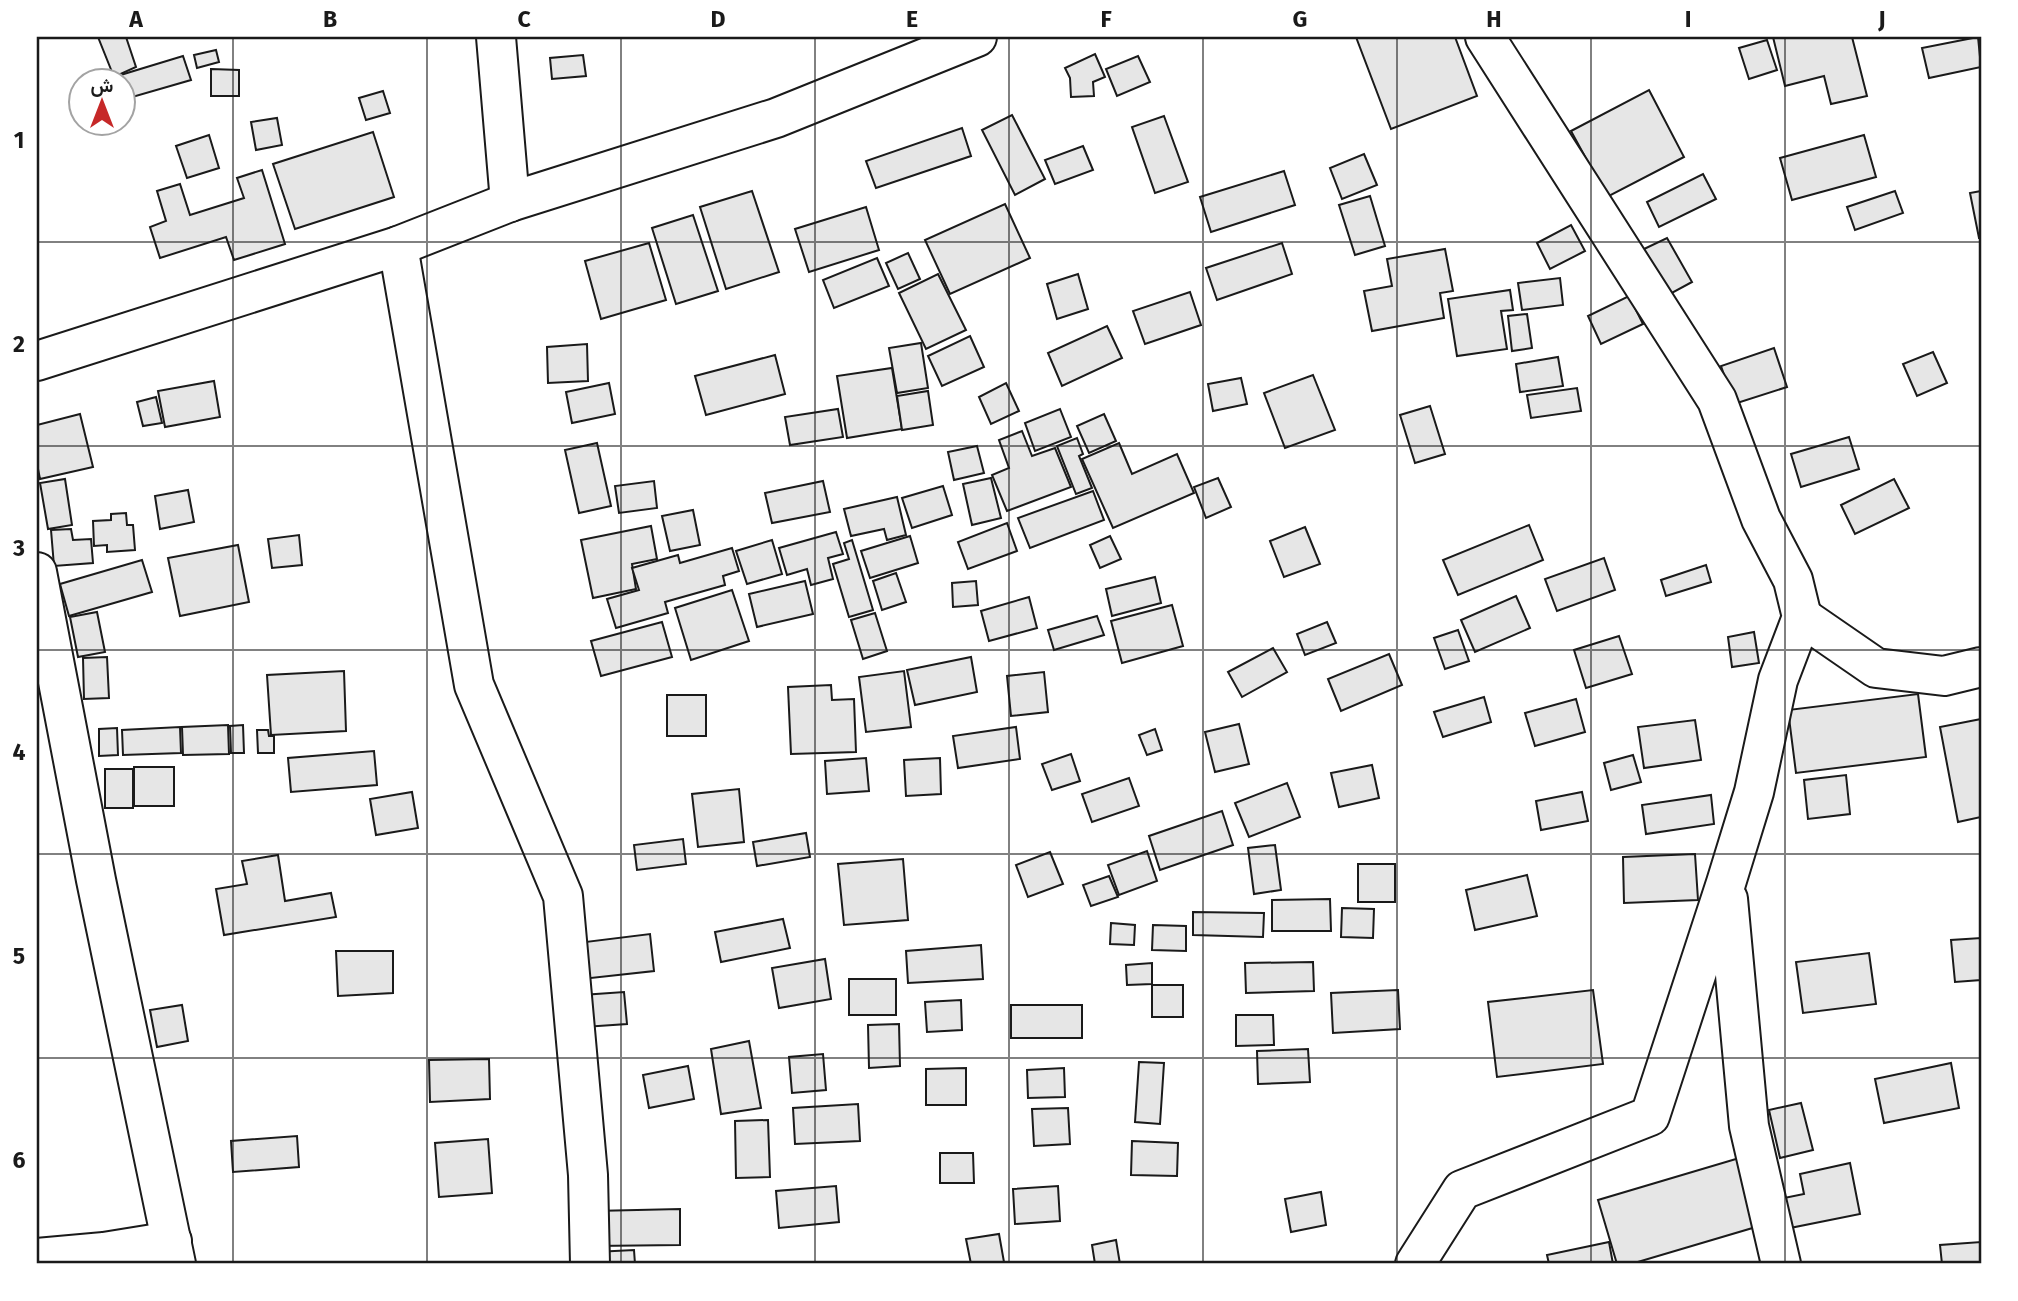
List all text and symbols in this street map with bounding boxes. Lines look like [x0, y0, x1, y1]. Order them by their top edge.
text: A [128, 5, 143, 33]
text: B [323, 5, 337, 33]
text: C [517, 5, 531, 33]
text: D [711, 5, 726, 33]
text: E [906, 5, 918, 33]
text: F [1100, 5, 1112, 33]
text: G [1293, 5, 1307, 33]
text: H [1486, 5, 1502, 33]
text: I [1685, 5, 1691, 33]
text: J [1877, 5, 1886, 33]
north arrow [66, 66, 136, 136]
text: ش [91, 74, 114, 97]
text: 1 [14, 126, 24, 154]
text: 2 [13, 330, 25, 358]
text: 3 [12, 534, 25, 562]
text: 4 [13, 738, 26, 766]
text: 5 [13, 942, 25, 970]
text: 6 [13, 1146, 26, 1174]

